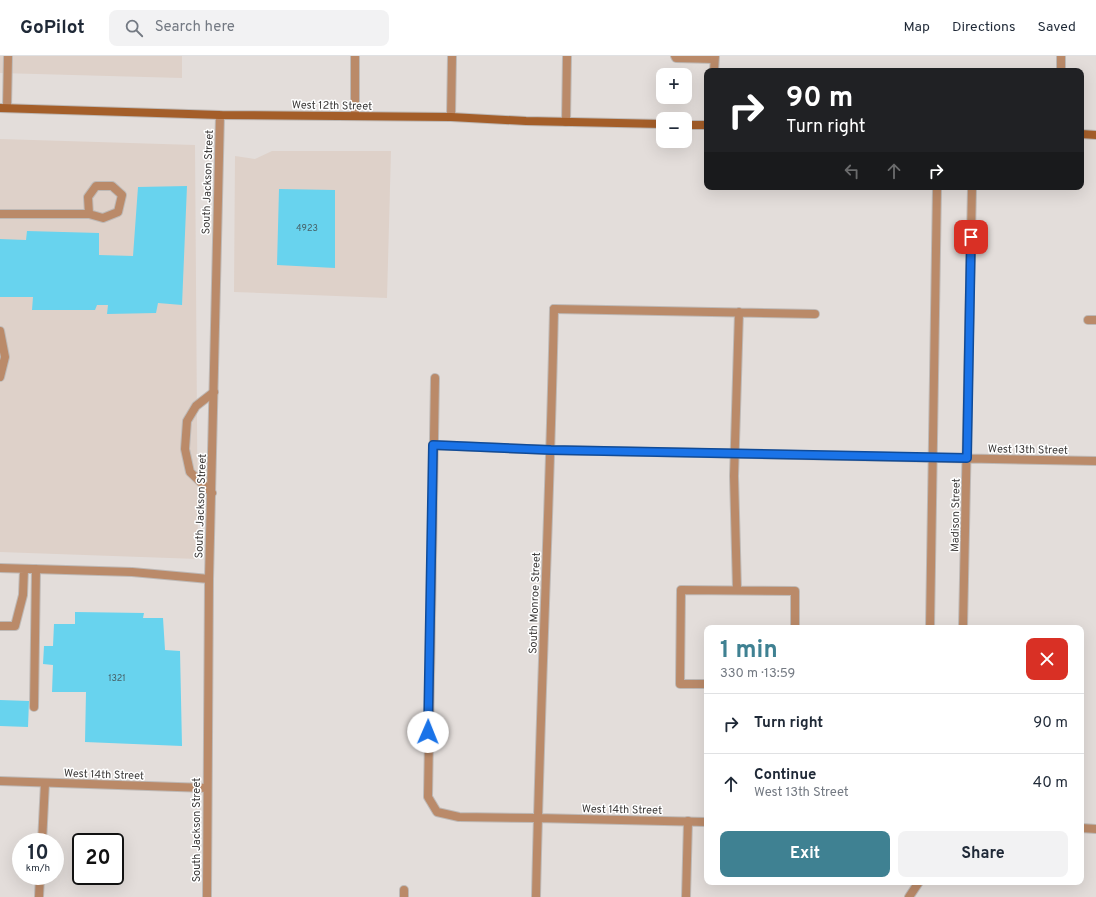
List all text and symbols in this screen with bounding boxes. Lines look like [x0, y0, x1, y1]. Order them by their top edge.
search box [109, 10, 389, 46]
text: GoPilot [20, 16, 85, 40]
icon: search [123, 17, 145, 39]
text: Search here [155, 18, 235, 37]
text: Map [904, 19, 930, 36]
text: Directions [952, 19, 1016, 36]
text: Saved [1038, 19, 1076, 36]
map controls [656, 68, 692, 148]
button: + [656, 68, 692, 104]
text: 90 m [786, 81, 853, 117]
icon: right [720, 84, 772, 136]
street label: West 12th Street [292, 98, 372, 114]
button: − [656, 112, 692, 148]
text: Turn right [786, 116, 866, 139]
street label: South Jackson Street [199, 129, 217, 235]
icon: left [841, 160, 863, 182]
icon: ahead [883, 160, 905, 182]
icon: right [925, 160, 947, 182]
pin [954, 220, 988, 254]
house number: 4923 [296, 223, 318, 234]
icon: arrive [960, 226, 982, 248]
street label: West 13th Street [988, 442, 1068, 458]
street label: South Jackson Street [192, 453, 210, 559]
street label: Madison Street [948, 478, 964, 552]
street label: South Monroe Street [526, 552, 544, 654]
text: 1 min [720, 636, 778, 666]
button: close [1026, 638, 1068, 680]
text: 330 m · 13:59 [720, 666, 795, 682]
house number: 1321 [108, 673, 126, 684]
position arrow [407, 711, 449, 753]
icon: right [720, 713, 742, 735]
text: Turn right [754, 714, 823, 733]
text: 90 m [1033, 714, 1068, 733]
text: Continue [754, 766, 816, 785]
street label: West 14th Street [64, 767, 144, 783]
icon: ahead [720, 773, 742, 795]
text: 40 m [1033, 774, 1068, 793]
street label: South Jackson Street [190, 778, 204, 882]
text: West 13th Street [754, 785, 849, 801]
street label: West 14th Street [582, 802, 662, 818]
button: Exit [720, 831, 890, 877]
button: Share [898, 831, 1068, 877]
speed limit sign: 20 [72, 833, 124, 885]
text: 10 [27, 841, 49, 867]
text: km/h [26, 862, 50, 875]

